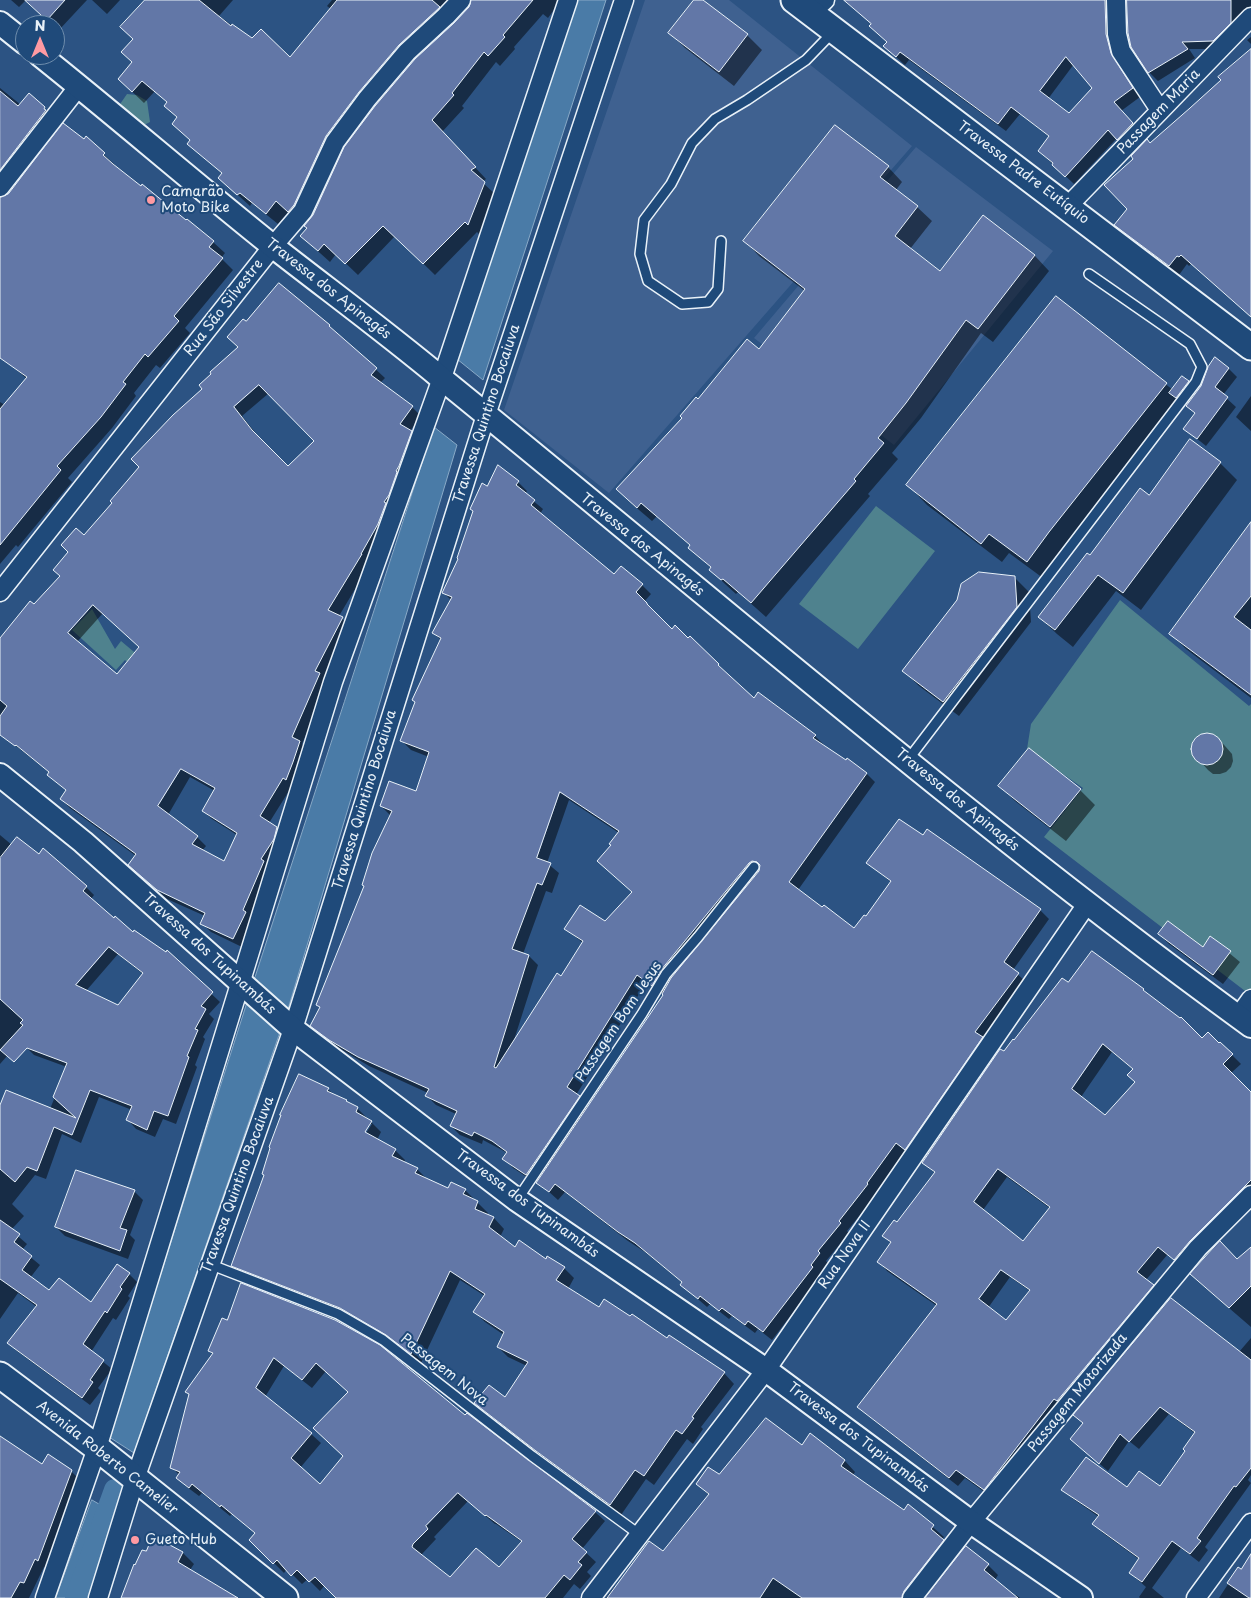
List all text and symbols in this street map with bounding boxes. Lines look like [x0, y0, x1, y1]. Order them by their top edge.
north arrow [15, 15, 65, 65]
text: N [34, 15, 46, 36]
street label: Passagem Maria [1114, 66, 1204, 158]
street label: Travessa Padre Eutíquio [954, 118, 1092, 228]
place label: Camarão Moto Bike [161, 184, 230, 216]
marker: Camarão Moto Bike [145, 194, 157, 206]
street label: Travessa dos Apinagés [262, 235, 394, 343]
street label: Rua São Silvestre [181, 256, 267, 360]
street label: Travessa Quintino Bocaiuva [450, 322, 524, 506]
street label: Travessa dos Apinagés [577, 490, 707, 600]
street label: Travessa Quintino Bocaiuva [330, 708, 400, 892]
street label: Travessa dos Apinagés [892, 745, 1022, 855]
street label: Travessa dos Tupinambás [139, 890, 279, 1018]
street label: Passagem Bom Jesus [572, 958, 666, 1086]
street label: Travessa Quintino Bocaiuva [198, 1094, 278, 1276]
street label: Travessa dos Tupinambás [452, 1146, 602, 1262]
street label: Rua Nova II [815, 1218, 875, 1292]
street label: Passagem Motorizada [1025, 1330, 1131, 1456]
street label: Passagem Nova [397, 1331, 491, 1409]
street label: Travessa dos Tupinambás [784, 1379, 932, 1497]
street label: Avenida Roberto Camelier [33, 1397, 181, 1519]
place label: Gueto Hub [145, 1532, 217, 1548]
marker: Gueto Hub [129, 1534, 141, 1546]

